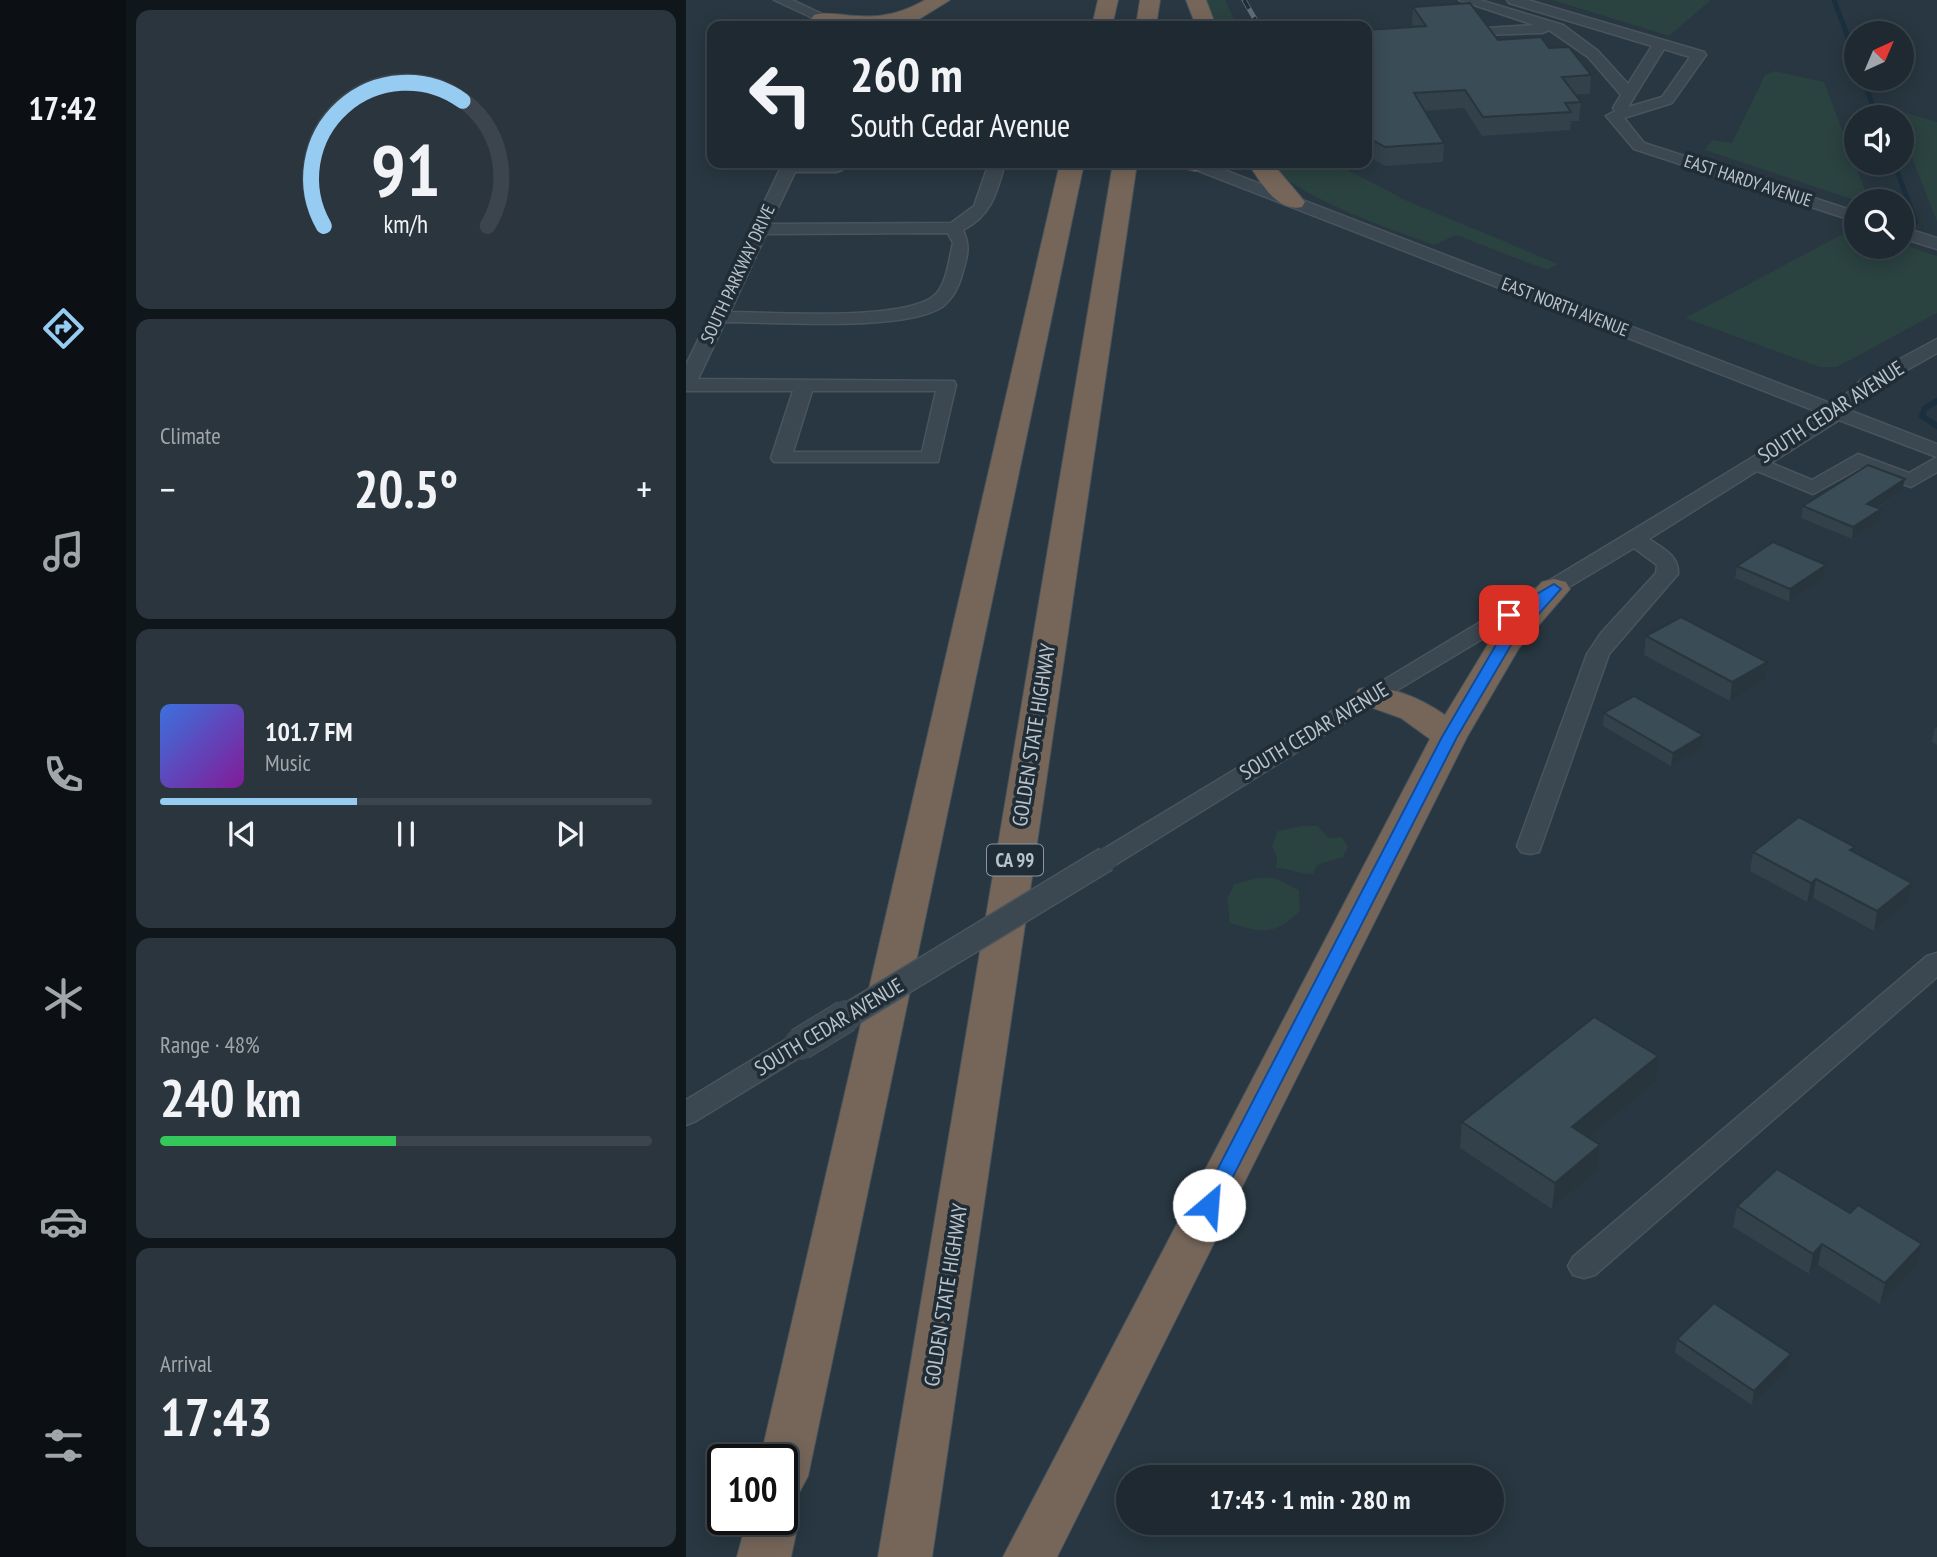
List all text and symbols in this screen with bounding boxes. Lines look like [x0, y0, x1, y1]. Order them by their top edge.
north arrow [1844, 21, 1914, 91]
map controls [1844, 21, 1914, 259]
text: 260 m [850, 42, 963, 106]
icon: left [735, 49, 826, 140]
text: 17:42 [28, 87, 98, 129]
text: South Cedar Avenue [850, 104, 1070, 146]
button: sound [1844, 105, 1914, 175]
text: 91 [371, 122, 441, 216]
street label: EAST HARDY AVENUE [1682, 149, 1815, 212]
button: search [1844, 189, 1914, 259]
street label: SOUTH PARKWAY DRIVE [695, 201, 780, 347]
text: km/h [384, 208, 428, 240]
street label: EAST NORTH AVENUE [1498, 272, 1632, 341]
icon: directions [39, 304, 88, 353]
street label: SOUTH CEDAR AVENUE [1753, 354, 1909, 469]
text: Climate [160, 421, 221, 450]
text: 20.5° [354, 455, 458, 522]
text: − [160, 464, 176, 513]
text: + [636, 464, 652, 513]
icon: music [39, 527, 88, 576]
pin [1479, 585, 1539, 645]
icon: arrive [1490, 596, 1528, 634]
street label: GOLDEN STATE HIGHWAY [1006, 641, 1061, 828]
street label: SOUTH CEDAR AVENUE [1234, 676, 1393, 786]
text: 101.7 FM [265, 715, 353, 748]
text: Music [265, 748, 311, 777]
icon: phone [39, 750, 88, 799]
icon: previous [223, 815, 261, 853]
icon: pause [387, 815, 425, 853]
icon: next [551, 815, 589, 853]
road number: CA 99 [987, 845, 1043, 876]
street label: SOUTH CEDAR AVENUE [749, 972, 908, 1082]
icon: climate [39, 974, 88, 1023]
text: Range · 48% [160, 1030, 260, 1059]
text: 240 km [160, 1064, 301, 1131]
position arrow [1172, 1168, 1246, 1242]
icon: car [39, 1197, 88, 1246]
street label: GOLDEN STATE HIGHWAY [918, 1201, 973, 1388]
text: Arrival [160, 1349, 212, 1378]
text: 17:43 [160, 1383, 272, 1450]
icon: filters [39, 1421, 88, 1470]
speed limit sign: 100 [707, 1444, 798, 1535]
text: 17:43 · 1 min · 280 m [1210, 1483, 1410, 1516]

